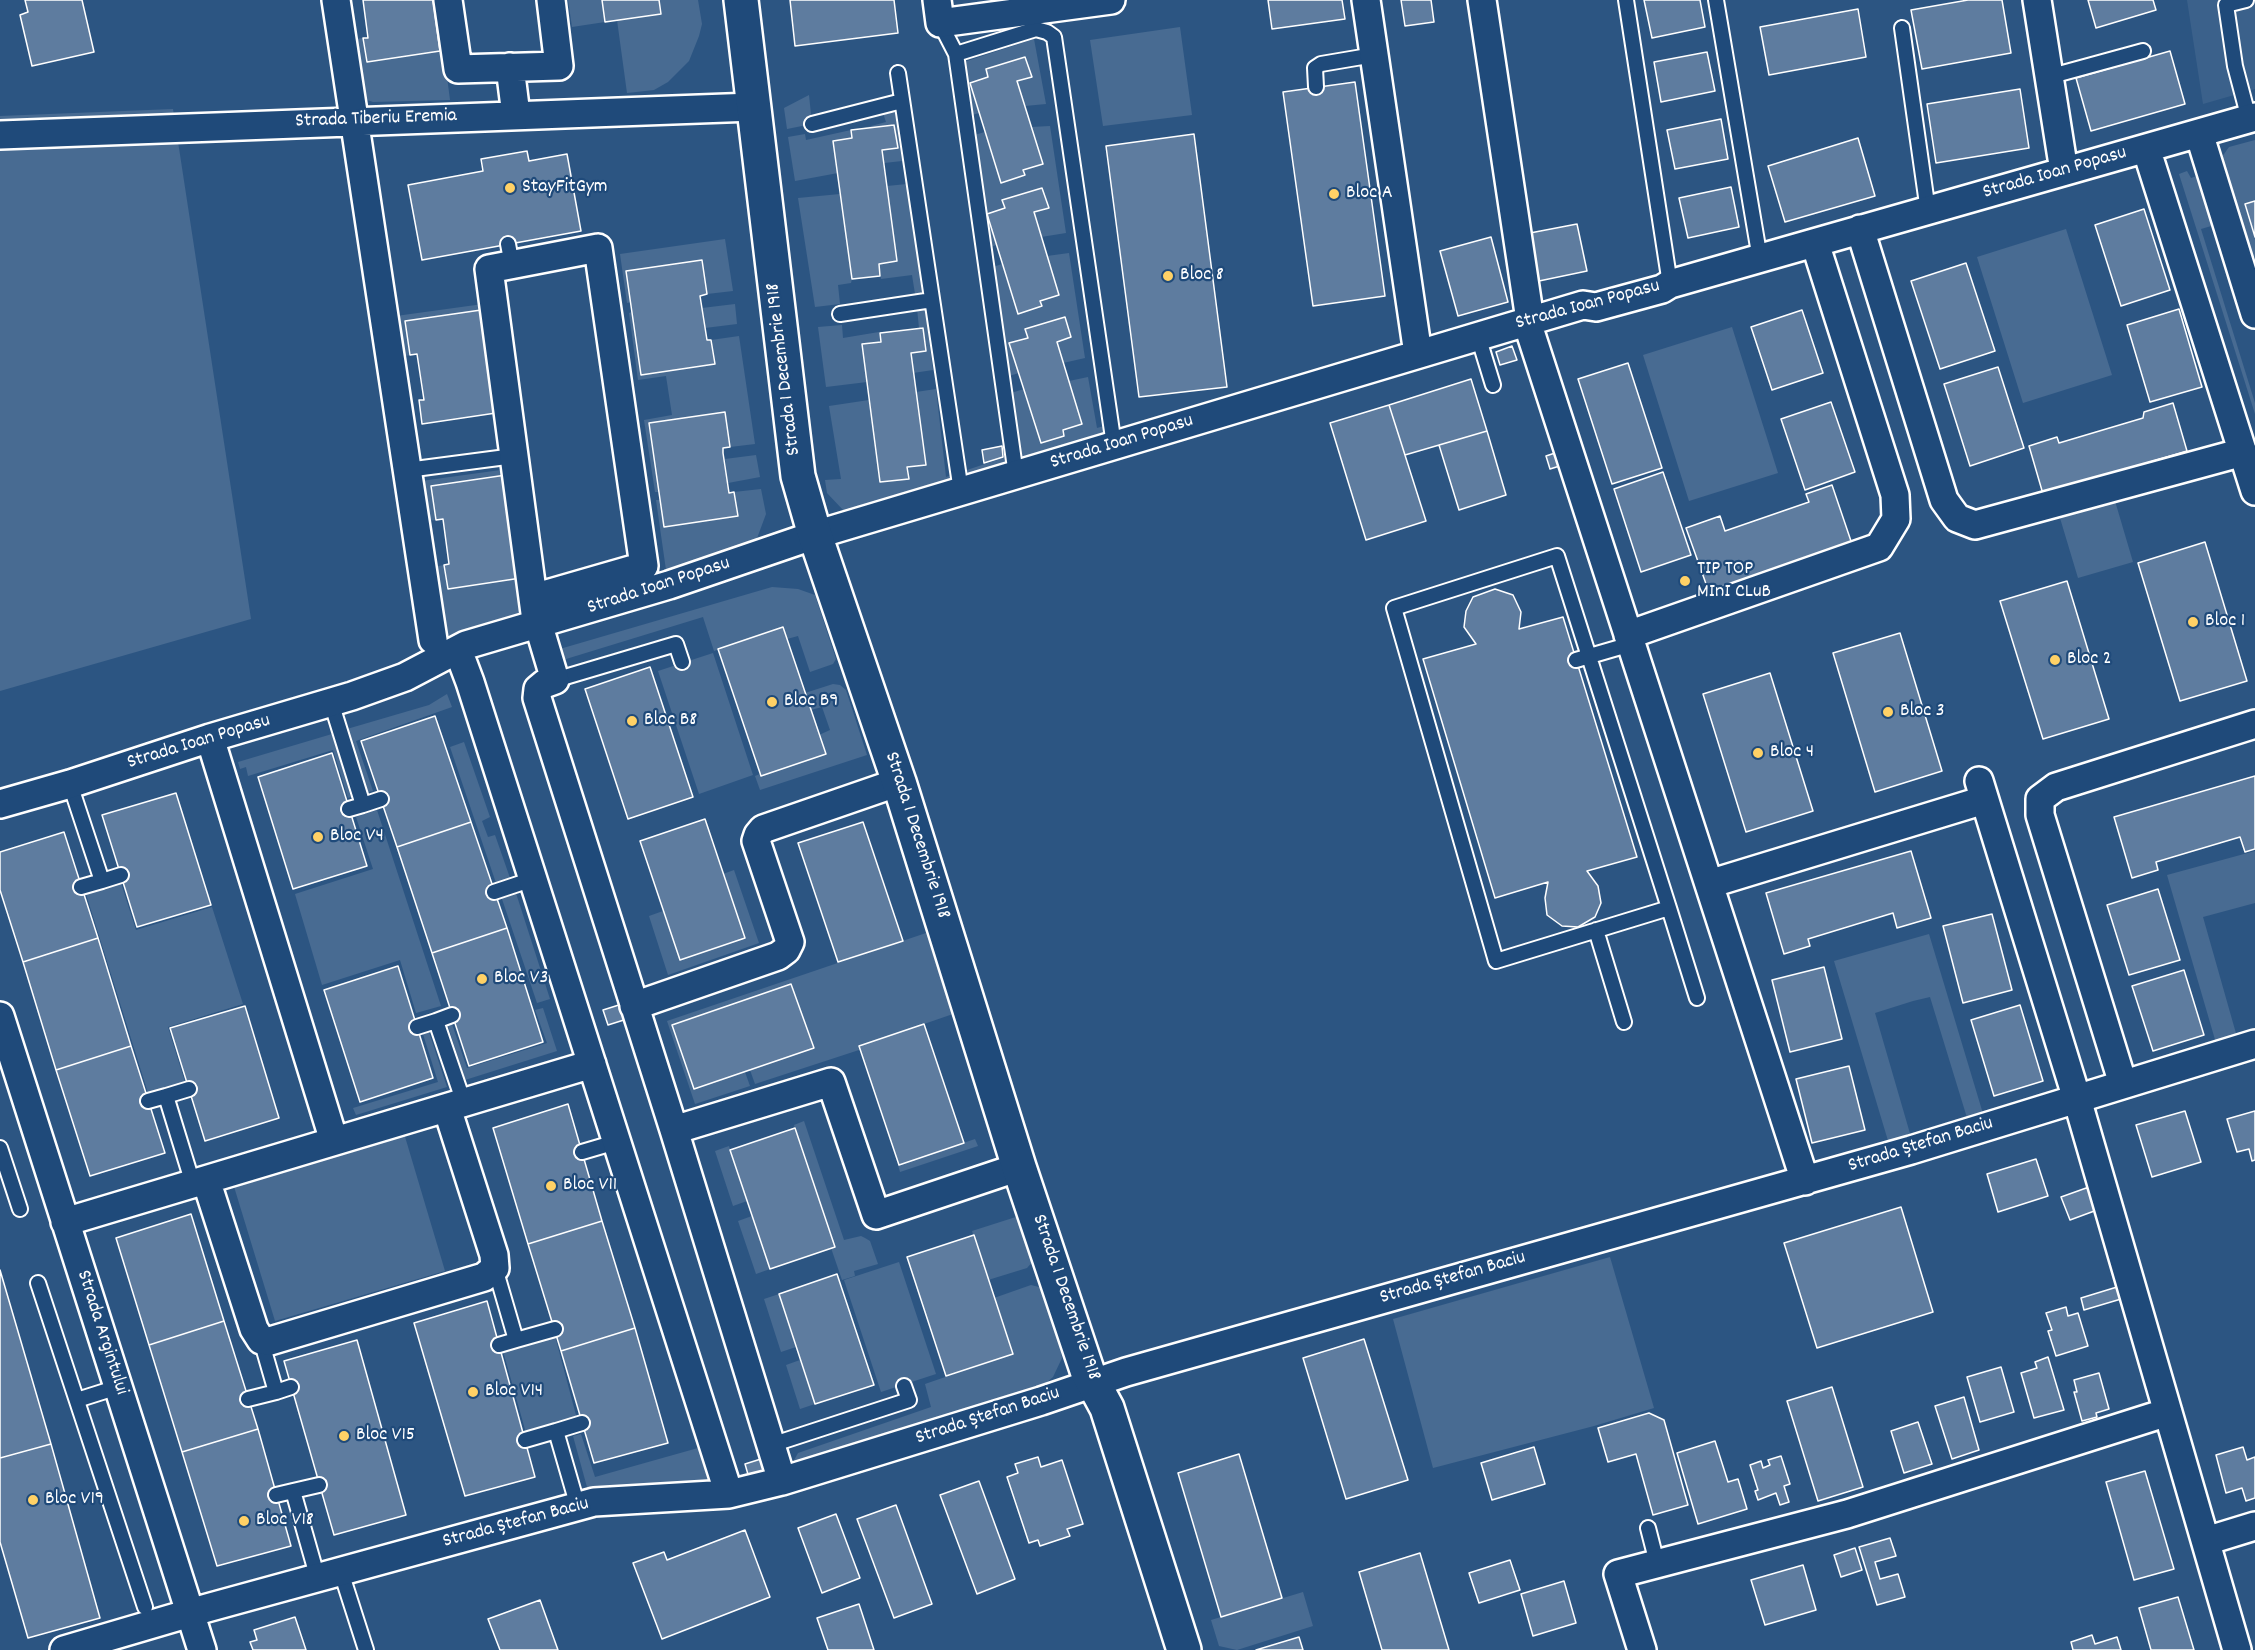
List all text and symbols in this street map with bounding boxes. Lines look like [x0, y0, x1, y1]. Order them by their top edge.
street label: Strada Tiberiu Eremia [295, 105, 457, 135]
street label: Strada Ioan Popasu [1980, 142, 2130, 206]
place label: StayFitGym [522, 176, 608, 200]
marker: StayFitGym [503, 181, 517, 195]
place label: Bloc A [1346, 182, 1393, 206]
marker: Bloc A [1327, 187, 1341, 201]
place label: Bloc 8 [1180, 264, 1224, 288]
marker: Bloc 8 [1161, 269, 1175, 283]
street label: Strada Ioan Popasu [1513, 275, 1663, 337]
street label: Strada 1 Decembrie 1918 [762, 281, 808, 457]
street label: Strada Ioan Popasu [1048, 410, 1196, 476]
street label: Strada Ioan Popasu [585, 553, 733, 621]
place label: TIP TOP MInI CLuB [1697, 558, 1771, 605]
marker: TIP TOP MInI CLuB [1678, 574, 1692, 588]
place label: Bloc 1 [2205, 610, 2245, 634]
marker: Bloc 1 [2186, 615, 2200, 629]
place label: Bloc 2 [2067, 648, 2111, 672]
marker: Bloc 2 [2048, 653, 2062, 667]
place label: Bloc B9 [784, 690, 838, 714]
marker: Bloc B9 [765, 695, 779, 709]
place label: Bloc 3 [1900, 700, 1945, 724]
marker: Bloc 3 [1881, 705, 1895, 719]
place label: Bloc B8 [644, 709, 697, 733]
street label: Strada Ioan Popasu [125, 710, 273, 776]
marker: Bloc B8 [625, 714, 639, 728]
place label: Bloc 4 [1770, 741, 1814, 765]
marker: Bloc 4 [1751, 746, 1765, 760]
street label: Strada 1 Decembrie 1918 [878, 750, 954, 922]
place label: Bloc V4 [330, 825, 384, 849]
marker: Bloc V4 [311, 830, 325, 844]
place label: Bloc V3 [494, 967, 548, 991]
marker: Bloc V3 [475, 972, 489, 986]
street label: Strada Ștefan Baciu [1846, 1113, 1996, 1179]
place label: Bloc V11 [563, 1174, 617, 1198]
marker: Bloc V11 [544, 1179, 558, 1193]
street label: Strada 1 Decembrie 1918 [1025, 1212, 1105, 1384]
street label: Strada Ștefan Baciu [1378, 1247, 1528, 1311]
street label: Strada Argintului [70, 1268, 132, 1398]
place label: Bloc V14 [485, 1380, 543, 1404]
street label: Strada Ștefan Baciu [913, 1382, 1063, 1452]
marker: Bloc V14 [466, 1385, 480, 1399]
place label: Bloc V15 [356, 1424, 415, 1448]
marker: Bloc V15 [337, 1429, 351, 1443]
place label: Bloc V19 [45, 1488, 104, 1512]
marker: Bloc V19 [26, 1493, 40, 1507]
street label: Strada Ștefan Baciu [440, 1493, 592, 1555]
place label: Bloc V18 [256, 1509, 314, 1533]
marker: Bloc V18 [237, 1514, 251, 1528]

